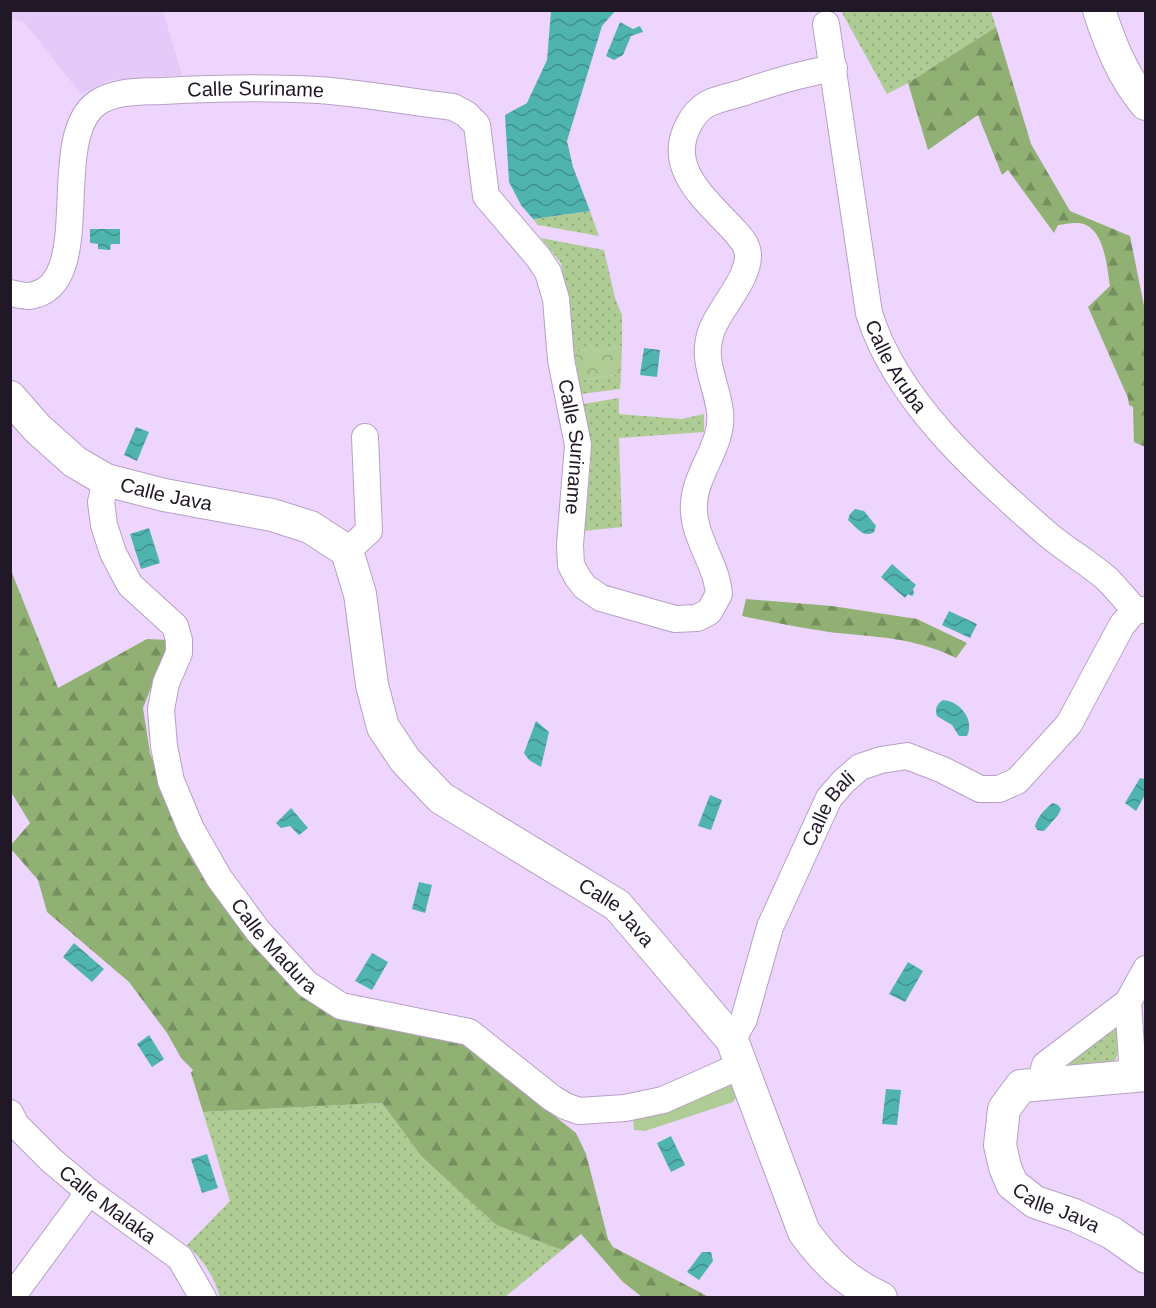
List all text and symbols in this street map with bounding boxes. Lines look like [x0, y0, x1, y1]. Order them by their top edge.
street label: Calle Suriname [187, 77, 325, 101]
street label: Calle Aruba [861, 317, 932, 418]
street label: Calle Suriname [554, 377, 589, 516]
street label: Calle Java [118, 473, 215, 515]
street label: Calle Bali [797, 766, 859, 850]
street label: Calle Java [575, 874, 659, 951]
street label: Calle Madura [227, 894, 321, 999]
street label: Calle Malaka [55, 1161, 161, 1249]
street label: Calle Java [1008, 1178, 1104, 1237]

